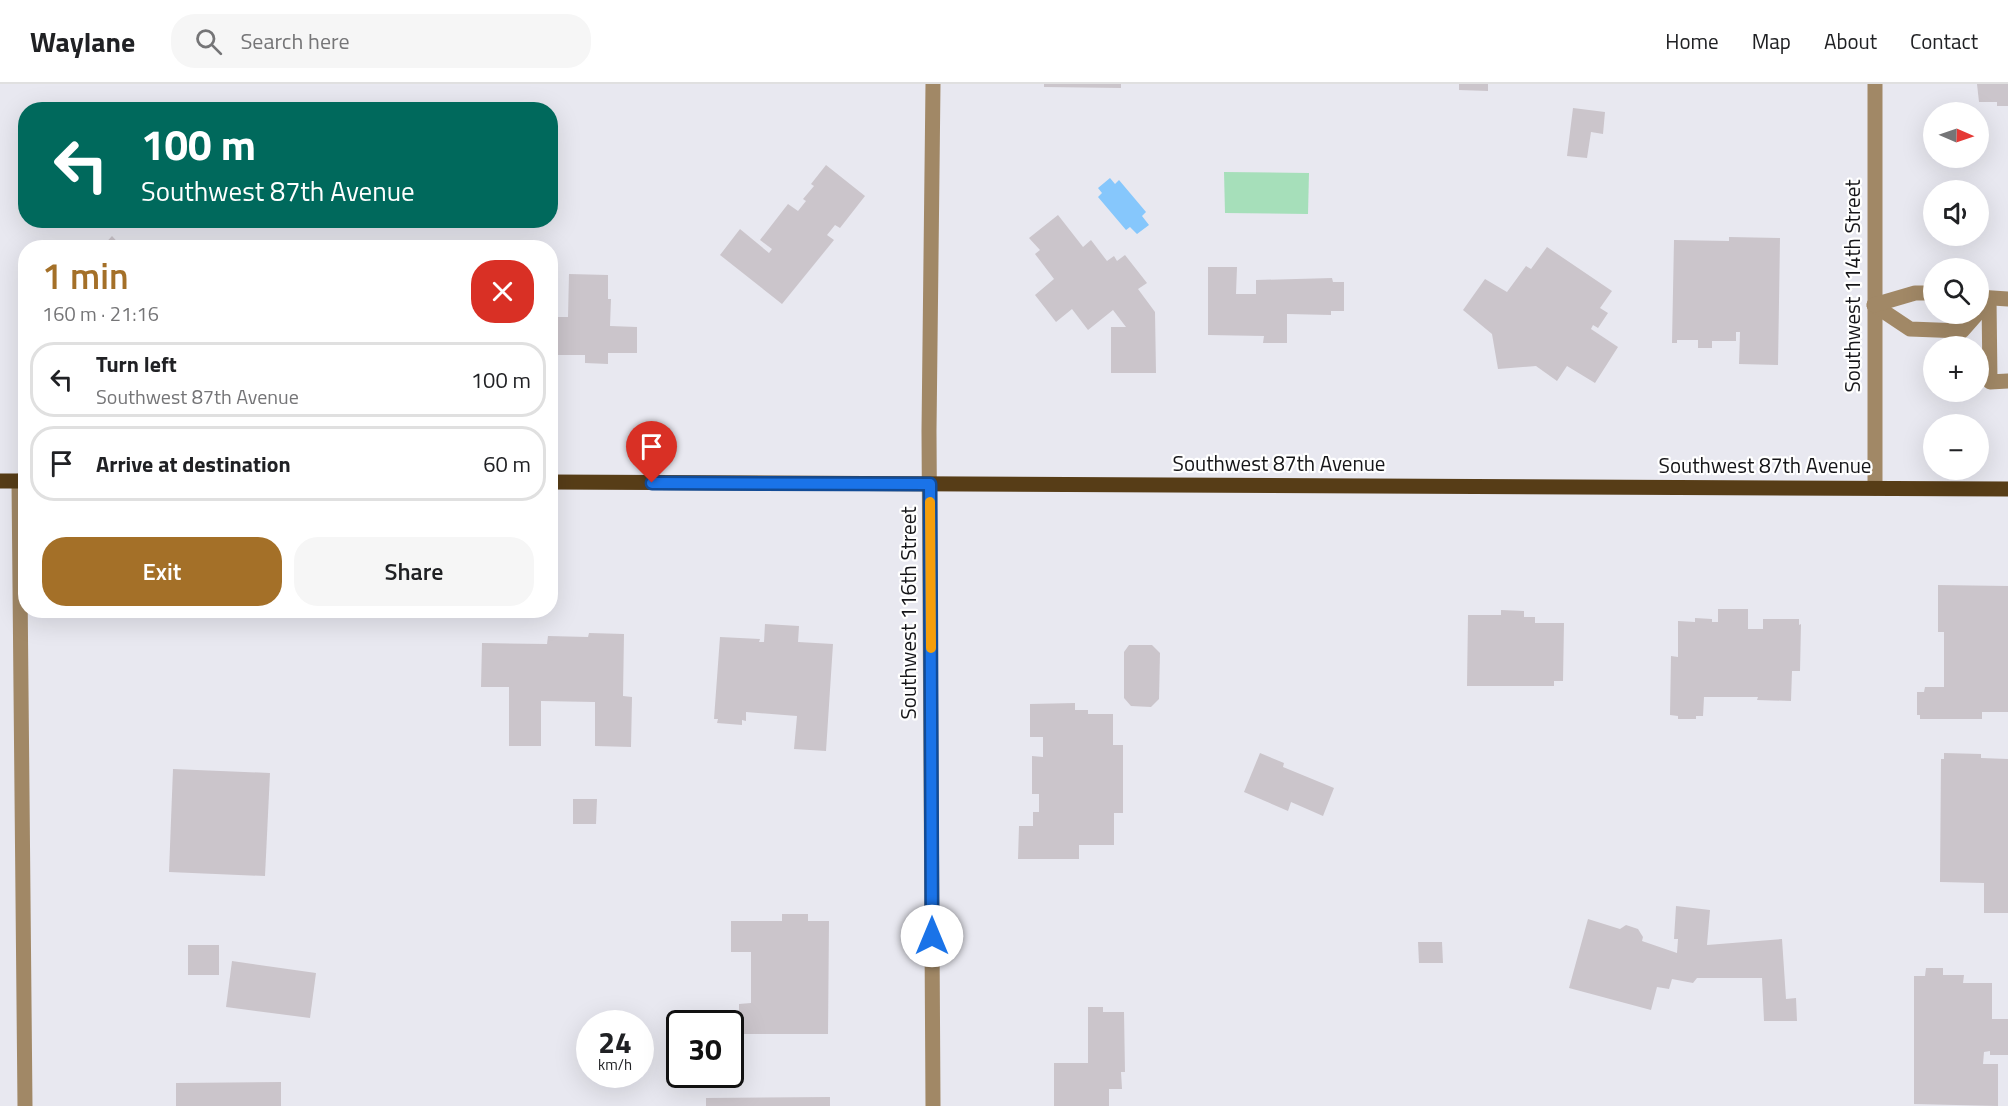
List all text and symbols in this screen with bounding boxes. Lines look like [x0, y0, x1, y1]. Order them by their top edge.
search box [171, 14, 591, 68]
text: Waylane [30, 20, 135, 63]
text: Search here [240, 24, 350, 58]
icon: search [192, 25, 225, 58]
text: Home [1665, 25, 1719, 57]
text: Map [1752, 25, 1791, 57]
text: About [1824, 25, 1877, 57]
text: Contact [1910, 25, 1978, 57]
north arrow [1923, 102, 1989, 168]
map controls [1923, 102, 1989, 480]
text: 100 m [141, 112, 256, 176]
icon: left [42, 126, 120, 204]
text: Southwest 87th Avenue [141, 170, 415, 211]
street label: Southwest 114th Street [1836, 179, 1868, 393]
button: sound [1923, 180, 1989, 246]
text: 1 min [42, 248, 129, 303]
button: search [1923, 258, 1989, 324]
button: close [471, 260, 534, 323]
text: 160 m · 21:16 [42, 298, 159, 329]
button: + [1923, 336, 1989, 402]
text: Turn left [96, 347, 177, 381]
icon: left [45, 363, 78, 396]
text: 100 m [471, 363, 531, 397]
text: Southwest 87th Avenue [96, 381, 299, 412]
button: − [1923, 414, 1989, 480]
pin [626, 421, 677, 483]
icon: arrive [635, 430, 668, 463]
icon: arrive [45, 447, 78, 480]
text: Arrive at destination [96, 447, 291, 481]
text: 60 m [483, 447, 531, 481]
street label: Southwest 87th Avenue [1173, 447, 1385, 479]
street label: Southwest 87th Avenue [1659, 449, 1871, 481]
street label: Southwest 116th Street [892, 506, 924, 720]
button: Exit [42, 537, 282, 606]
button: Share [294, 537, 534, 606]
position arrow [900, 904, 964, 968]
speed limit sign: 30 [666, 1010, 744, 1088]
text: 24 [598, 1019, 632, 1065]
text: km/h [598, 1053, 632, 1076]

